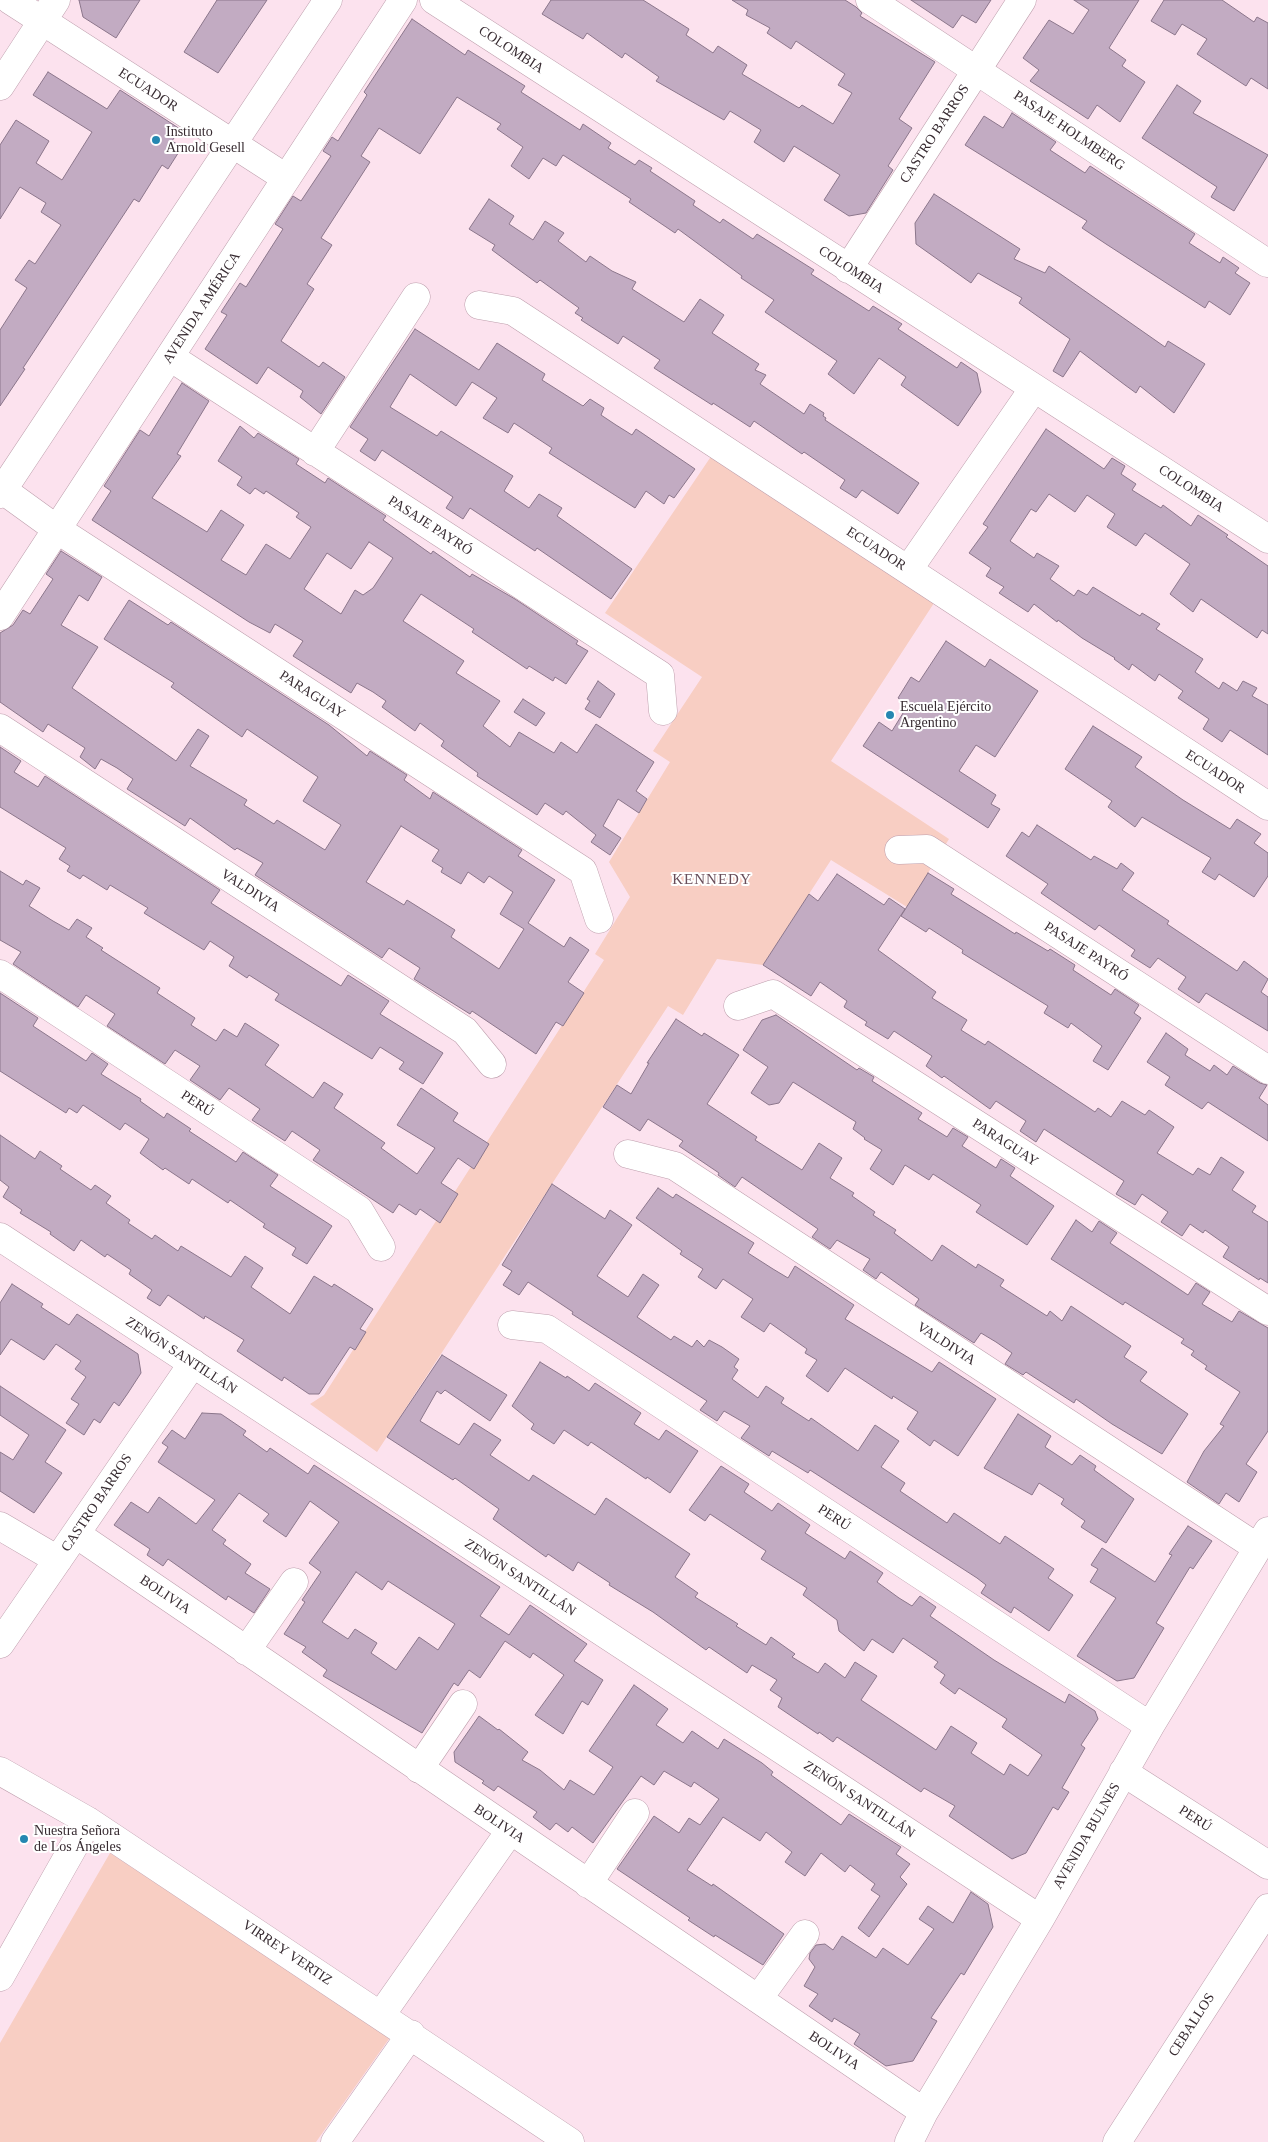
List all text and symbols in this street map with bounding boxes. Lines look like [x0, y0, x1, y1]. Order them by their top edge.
street label: COLOMBIA [475, 23, 547, 77]
street label: ECUADOR [115, 65, 181, 115]
street label: CASTRO BARROS [897, 81, 973, 187]
street label: PASAJE HOLMBERG [1010, 88, 1128, 174]
place label: Instituto Arnold Gesell [166, 124, 245, 156]
marker: Instituto Arnold Gesell [150, 134, 162, 146]
street label: COLOMBIA [815, 243, 887, 297]
street label: AVENIDA AMÉRICA [160, 249, 244, 367]
street label: COLOMBIA [1155, 462, 1227, 516]
street label: PASAJE PAYRÓ [385, 493, 475, 559]
street label: ECUADOR [843, 524, 909, 574]
street label: PARAGUAY [276, 667, 348, 723]
place label: Escuela Ejército Argentino [900, 699, 991, 732]
marker: Escuela Ejército Argentino [884, 709, 896, 721]
street label: ECUADOR [1182, 747, 1248, 797]
street label: VALDIVIA [217, 866, 283, 916]
district label: KENNEDY [671, 871, 753, 889]
street label: PASAJE PAYRÓ [1041, 919, 1131, 985]
street label: PERÚ [177, 1087, 217, 1121]
street label: PARAGUAY [969, 1115, 1041, 1171]
street label: ZENÓN SANTILLÁN [122, 1314, 240, 1398]
street label: VALDIVIA [913, 1319, 979, 1369]
street label: CASTRO BARROS [58, 1451, 136, 1555]
street label: PERÚ [814, 1501, 854, 1535]
street label: ZENÓN SANTILLÁN [461, 1536, 579, 1620]
street label: BOLIVIA [136, 1572, 194, 1618]
street label: ZENÓN SANTILLÁN [800, 1758, 918, 1842]
street label: AVENIDA BULNES [1050, 1780, 1124, 1892]
street label: BOLIVIA [470, 1801, 528, 1847]
street label: PERÚ [1175, 1802, 1215, 1836]
place label: Nuestra Señora de Los Ángeles [34, 1823, 121, 1855]
marker: Nuestra Señora de Los Ángeles [18, 1833, 30, 1845]
street label: VIRREY VERTIZ [239, 1917, 335, 1989]
street label: CEBALLOS [1165, 1990, 1219, 2060]
street label: BOLIVIA [805, 2028, 863, 2074]

